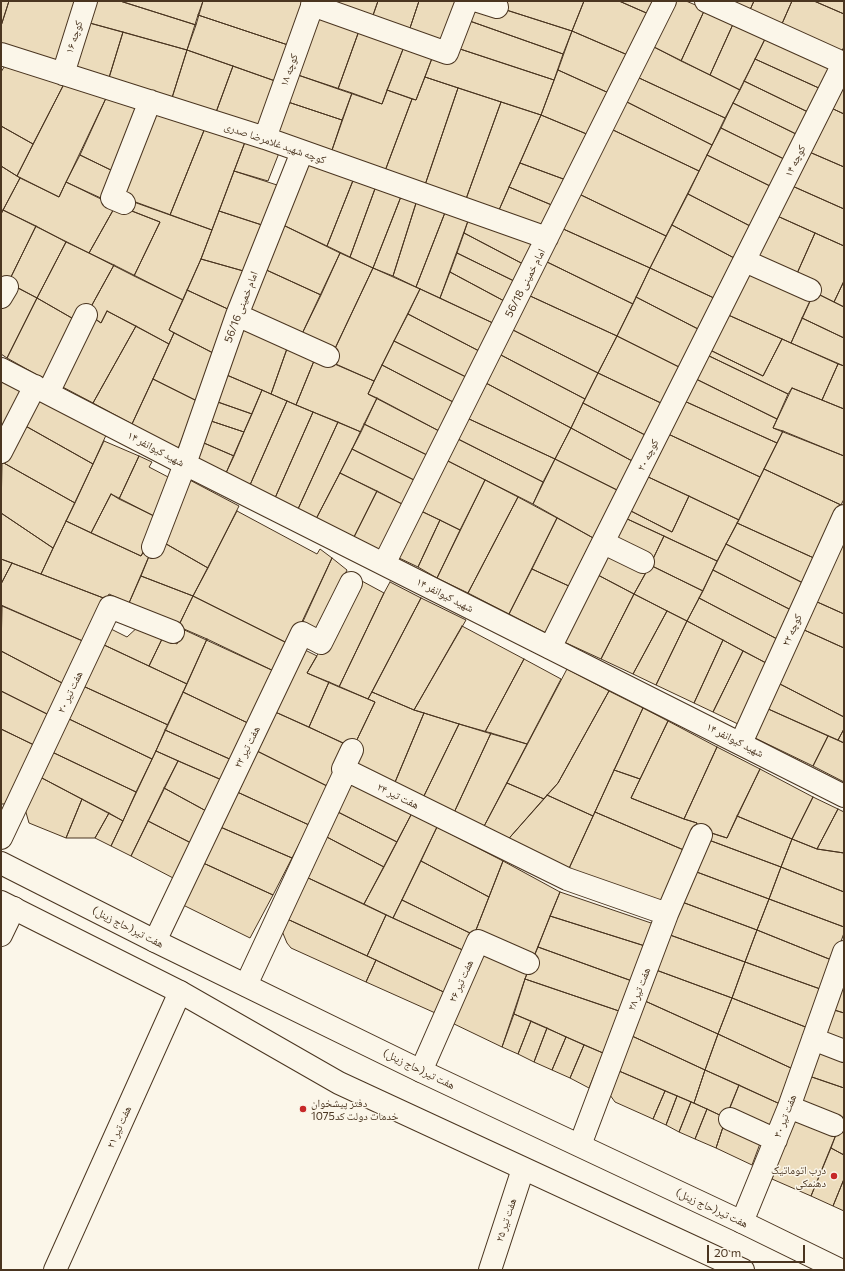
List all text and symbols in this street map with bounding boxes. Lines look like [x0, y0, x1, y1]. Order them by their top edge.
street label: کوچه ۱۶ [63, 19, 85, 55]
street label: کوچه ۱۸ [277, 52, 301, 88]
street label: کوچه شهید غلامرضا صدری [222, 119, 328, 167]
street label: کوچه ۱۴ [782, 143, 808, 179]
street label: امام خمینی 56/18 [502, 246, 548, 320]
street label: امام خمینی 56/16 [221, 269, 261, 345]
street label: شهید کیوانفر ۱۴ [125, 428, 187, 470]
street label: کوچه ۲۰ [634, 437, 662, 473]
street label: شهید کیوانفر ۱۴ [414, 575, 476, 615]
street label: کوچه ۲۲ [779, 612, 805, 648]
street label: هفت تیر ۲۰ [54, 669, 86, 715]
street label: شهید کیوانفر ۱۴ [704, 720, 766, 760]
street label: هفت تیر ۲۲ [231, 724, 263, 770]
street label: هفت تیر ۲۴ [375, 780, 421, 812]
street label: هفت تیر(حاج زینل) [90, 903, 166, 951]
street label: هفت تیر ۲۶ [446, 958, 476, 1004]
street label: هفت تیر ۲۸ [625, 966, 653, 1012]
street label: هفت تیر(حاج زینل) [381, 1046, 457, 1092]
street label: هفت تیر ۳۰ [771, 1093, 799, 1139]
place label: دفتر پیشخوان خدمات دولت کد1075 [311, 1096, 398, 1122]
street label: هفت تیر ۲۱ [104, 1104, 134, 1150]
marker: دفتر پیشخوان خدمات دولت کد1075 [298, 1104, 308, 1114]
place label: درب اتوماتیک دهنمکی [771, 1163, 826, 1189]
marker: درب اتوماتیک دهنمکی [829, 1171, 839, 1181]
street label: هفت تیر(حاج زینل) [674, 1185, 750, 1231]
street label: هفت تیر ۲۵ [493, 1197, 519, 1243]
scale bar [709, 1237, 807, 1263]
text: 20 m [714, 1245, 741, 1259]

